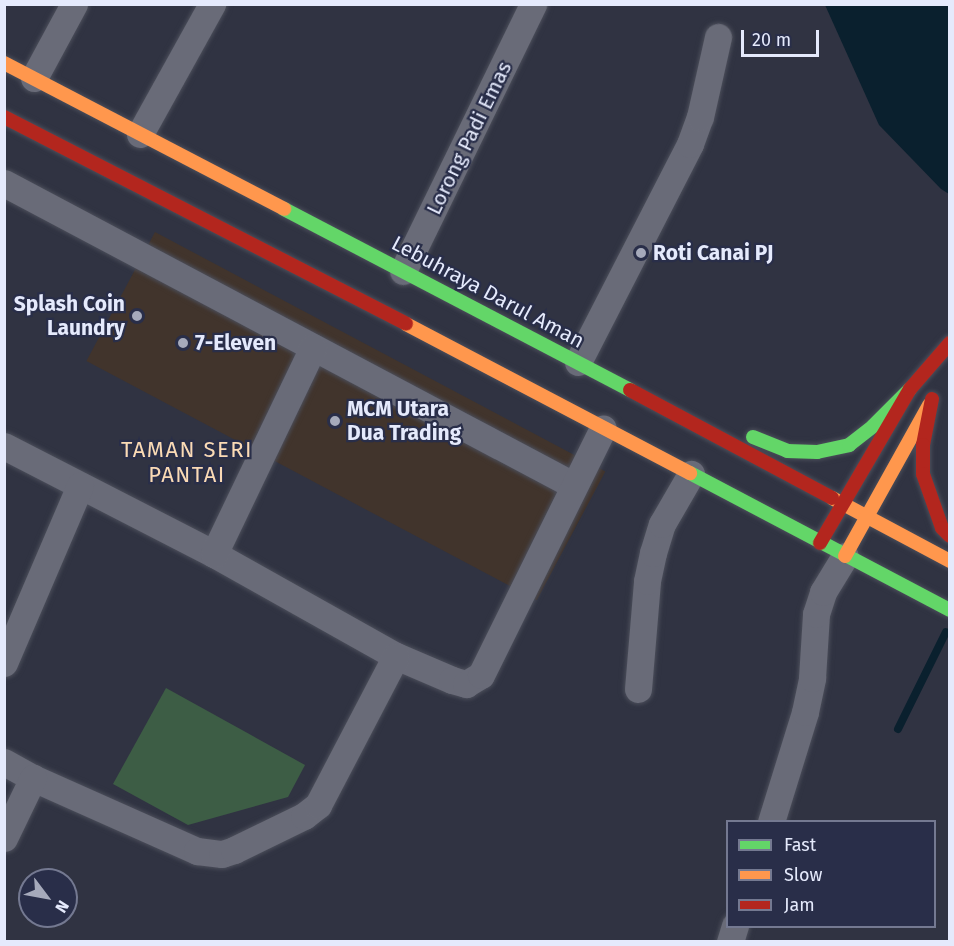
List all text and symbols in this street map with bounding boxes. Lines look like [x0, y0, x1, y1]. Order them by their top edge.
scale bar [744, 18, 822, 56]
text: 20 m [752, 29, 791, 51]
street label: Lorong Padi Emas [421, 57, 517, 219]
street label: Lebuhraya Darul Aman [387, 231, 589, 353]
place label: Roti Canai PJ [653, 240, 773, 266]
marker: Roti Canai PJ [634, 246, 648, 260]
place label: Splash Coin Laundry [14, 291, 125, 341]
marker: Splash Coin Laundry [130, 309, 144, 323]
place label: 7-Eleven [195, 330, 276, 356]
marker: 7-Eleven [176, 336, 190, 350]
place label: MCM Utara Dua Trading [347, 396, 461, 446]
marker: MCM Utara Dua Trading [328, 414, 342, 428]
district label: TAMAN SERI PANTAI [121, 436, 253, 488]
legend [726, 820, 936, 928]
text: Fast [784, 834, 816, 856]
text: Slow [784, 864, 822, 886]
north arrow [18, 868, 78, 928]
text: Jam [784, 894, 815, 916]
text: N [51, 897, 73, 916]

